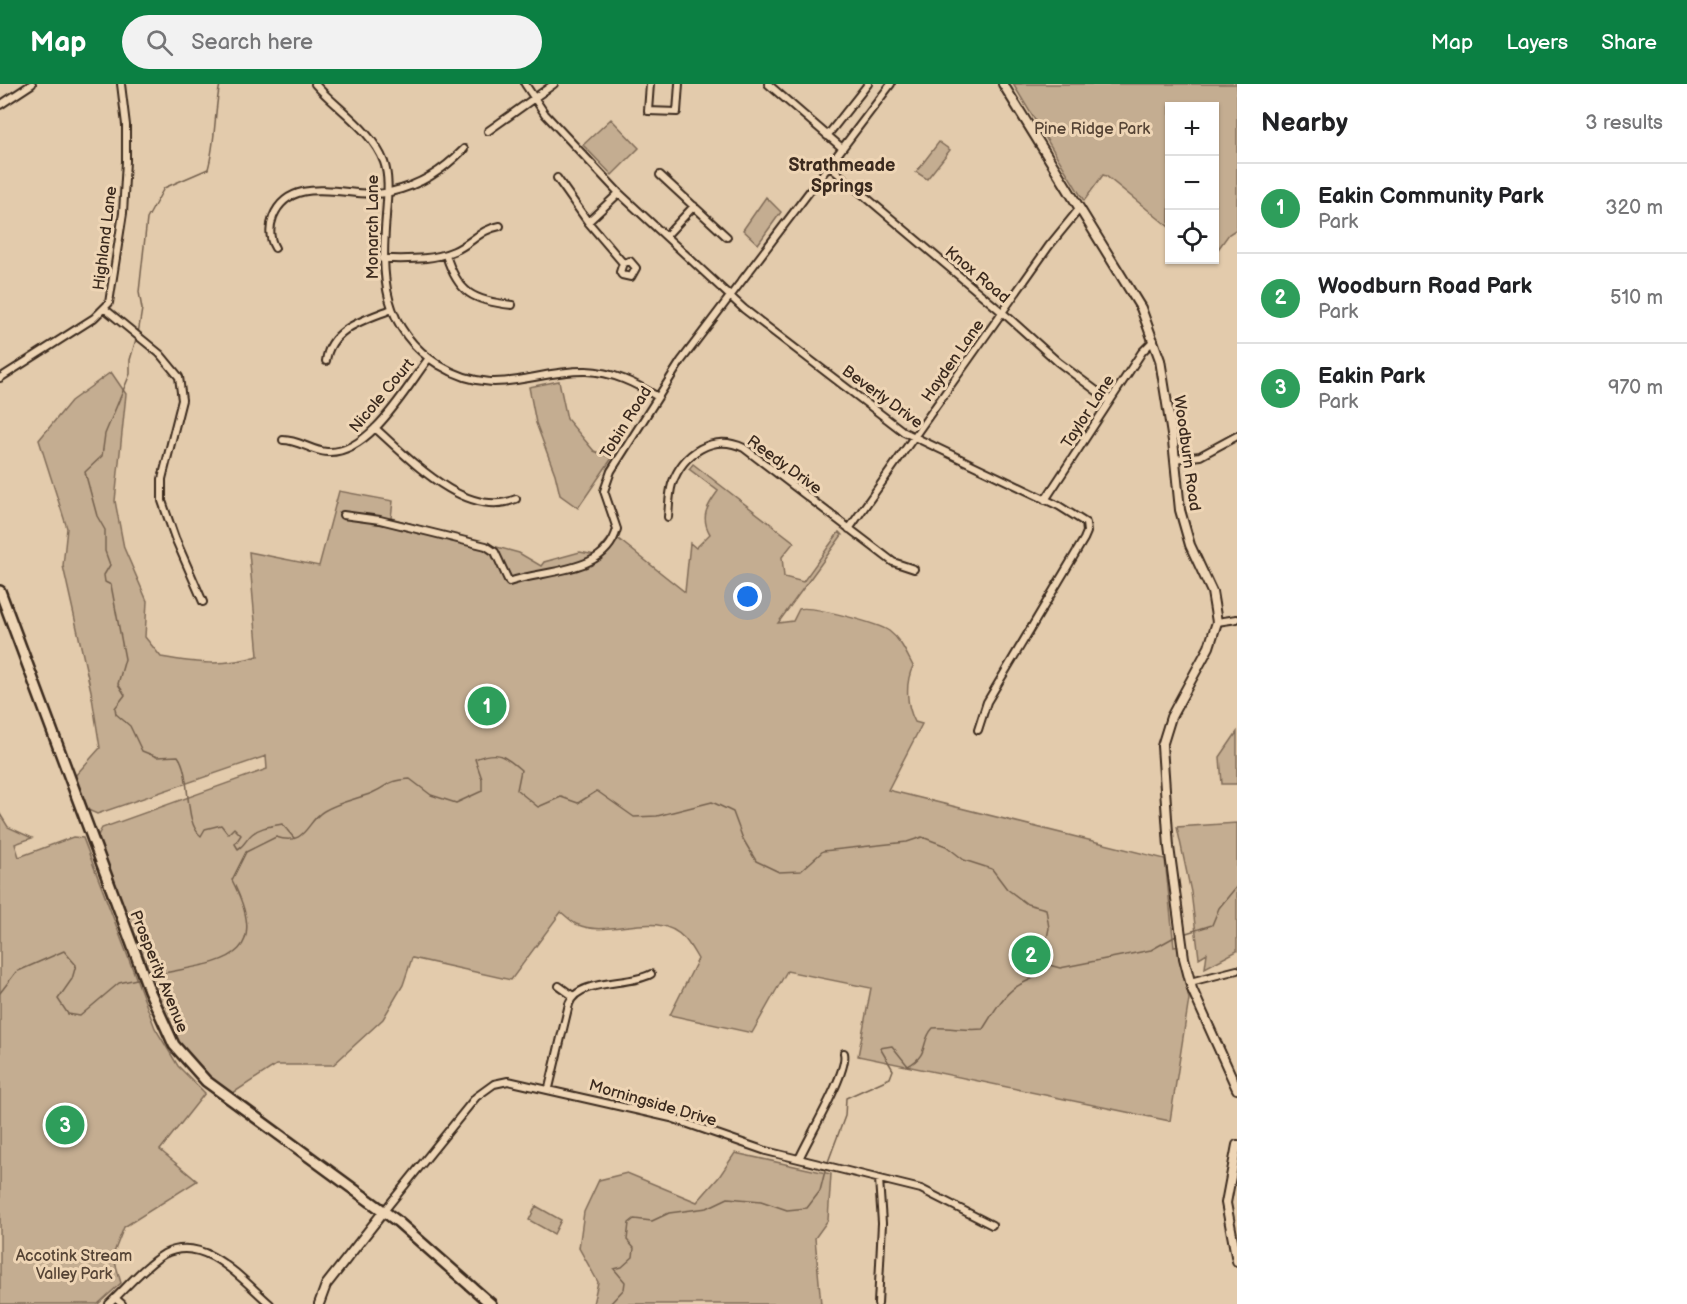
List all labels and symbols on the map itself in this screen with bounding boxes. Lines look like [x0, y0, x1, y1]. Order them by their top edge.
park label: Pine Ridge Park [1034, 120, 1150, 139]
district label: Strathmeade Springs [789, 155, 895, 197]
street label: Monarch Lane [364, 174, 383, 279]
street label: Highland Lane [90, 184, 121, 291]
street label: Knox Road [941, 243, 1013, 308]
street label: Hayden Lane [918, 316, 989, 406]
street label: Nicole Court [346, 355, 419, 437]
street label: Beverly Drive [838, 362, 926, 433]
street label: Taylor Lane [1058, 371, 1119, 452]
street label: Tobin Road [597, 383, 656, 463]
street label: Woodburn Road [1169, 394, 1204, 512]
street label: Reedy Drive [743, 432, 826, 499]
your location [733, 582, 762, 611]
pin: 1 [468, 684, 506, 728]
street label: Prosperity Avenue [125, 908, 192, 1036]
pin: 2 [1012, 932, 1050, 978]
street label: Morningside Drive [587, 1076, 719, 1131]
pin: 3 [46, 1102, 84, 1148]
park label: Accotink Stream Valley Park [16, 1247, 132, 1284]

